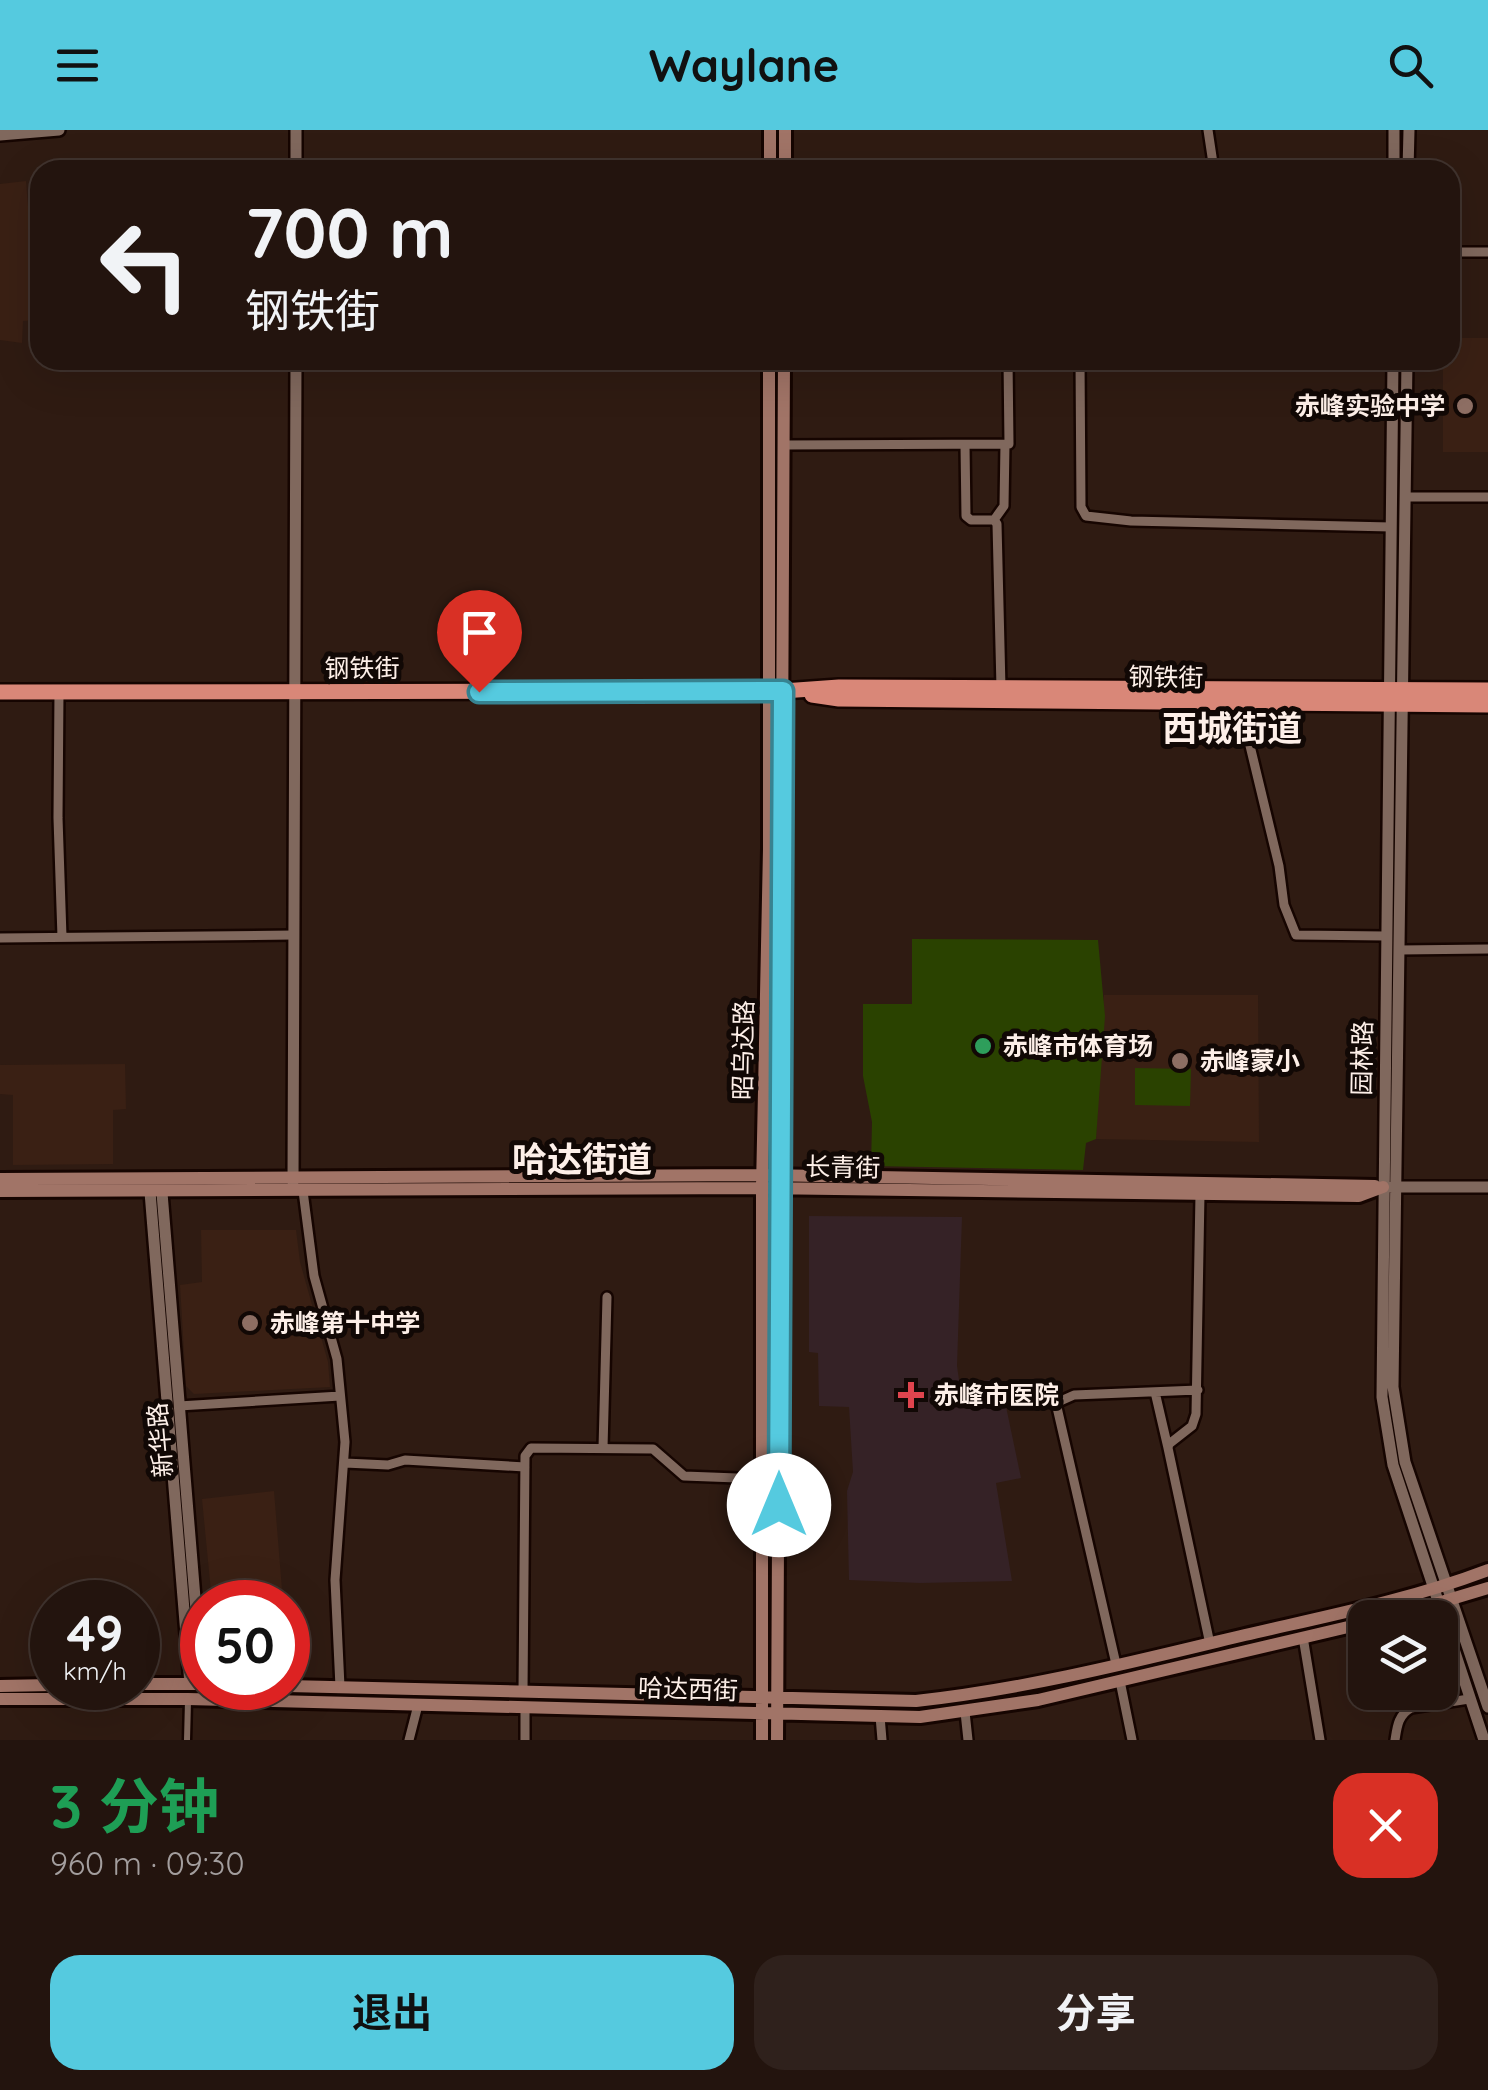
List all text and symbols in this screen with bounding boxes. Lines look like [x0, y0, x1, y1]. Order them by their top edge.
text: Waylane [649, 37, 839, 93]
icon: menu [50, 38, 105, 93]
icon: search [1383, 38, 1438, 93]
text: 700 m [245, 188, 454, 276]
icon: left [80, 200, 210, 330]
text: 钢铁街 [245, 282, 380, 338]
place label: 赤峰实验中学 [1295, 390, 1445, 421]
marker: 赤峰实验中学 [1454, 395, 1476, 417]
pin [437, 590, 522, 693]
icon: arrive [452, 605, 507, 660]
street label: 钢铁街 [324, 652, 400, 683]
street label: 钢铁街 [1128, 660, 1204, 693]
district label: 西城街道 [1162, 706, 1302, 750]
street label: 昭乌达路 [726, 1000, 759, 1100]
street label: 园林路 [1345, 1020, 1378, 1096]
place label: 赤峰市体育场 [1003, 1030, 1153, 1061]
marker: 赤峰市体育场 [972, 1035, 994, 1057]
place label: 赤峰蒙小 [1200, 1045, 1300, 1076]
marker: 赤峰蒙小 [1169, 1050, 1191, 1072]
district label: 哈达街道 [512, 1137, 652, 1181]
street label: 长青街 [805, 1150, 881, 1183]
place label: 赤峰第十中学 [270, 1307, 420, 1338]
marker: 赤峰第十中学 [239, 1312, 261, 1334]
place label: 赤峰市医院 [934, 1379, 1059, 1410]
marker: 赤峰市医院 [898, 1382, 924, 1408]
street label: 新华路 [141, 1401, 178, 1479]
position arrow [727, 1453, 831, 1557]
speed limit sign: 50 [180, 1580, 310, 1710]
map controls [1348, 1600, 1458, 1710]
button: layers [1348, 1600, 1458, 1710]
text: 49 [67, 1601, 123, 1664]
text: km/h [63, 1655, 127, 1686]
street label: 哈达西街 [637, 1671, 739, 1706]
text: 3 分钟 [50, 1768, 219, 1843]
button: close [1333, 1773, 1438, 1878]
text: 960 m · 09:30 [50, 1843, 244, 1883]
button: 退出 [50, 1955, 734, 2070]
button: 分享 [754, 1955, 1438, 2070]

